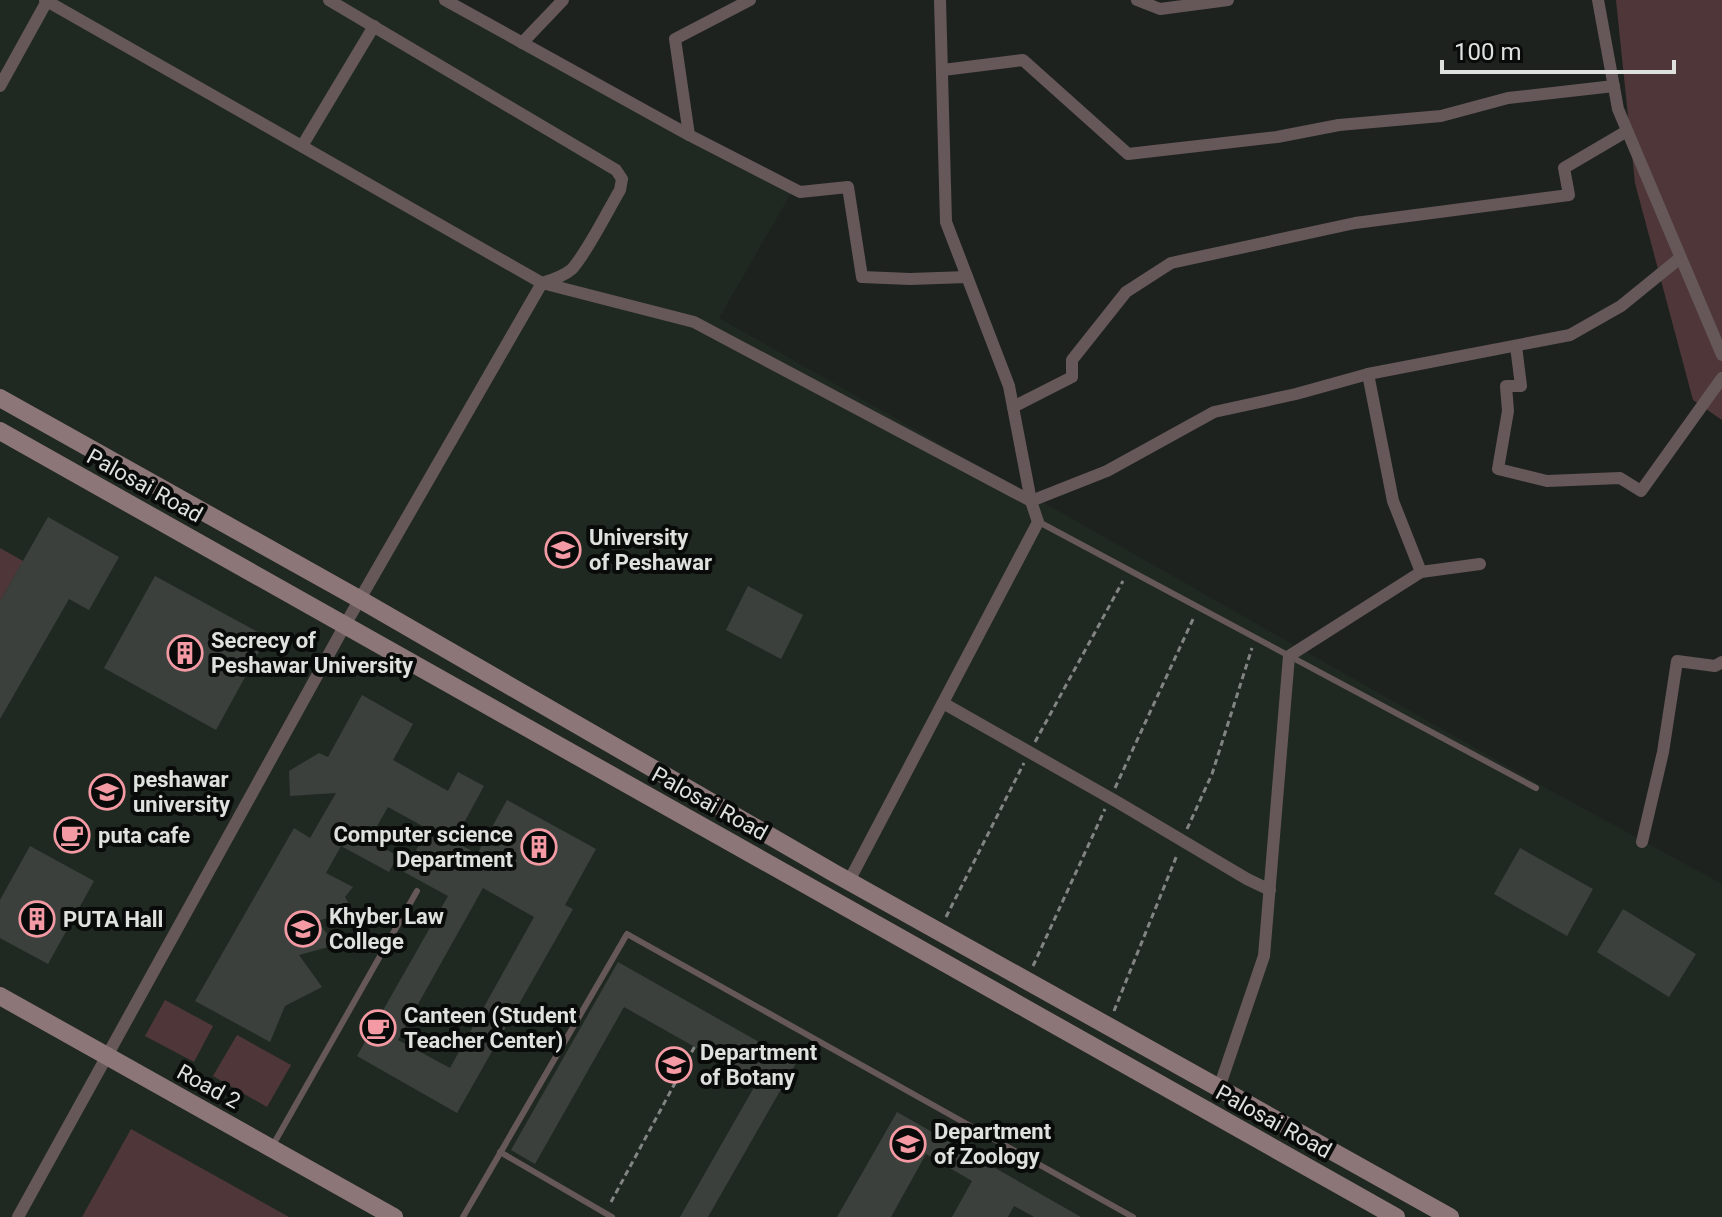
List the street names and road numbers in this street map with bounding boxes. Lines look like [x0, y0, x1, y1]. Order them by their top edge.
street label: Palosai Road [83, 443, 207, 527]
street label: Palosai Road [648, 761, 772, 845]
street label: Road 2 [173, 1059, 245, 1114]
street label: Palosai Road [1212, 1079, 1336, 1163]

